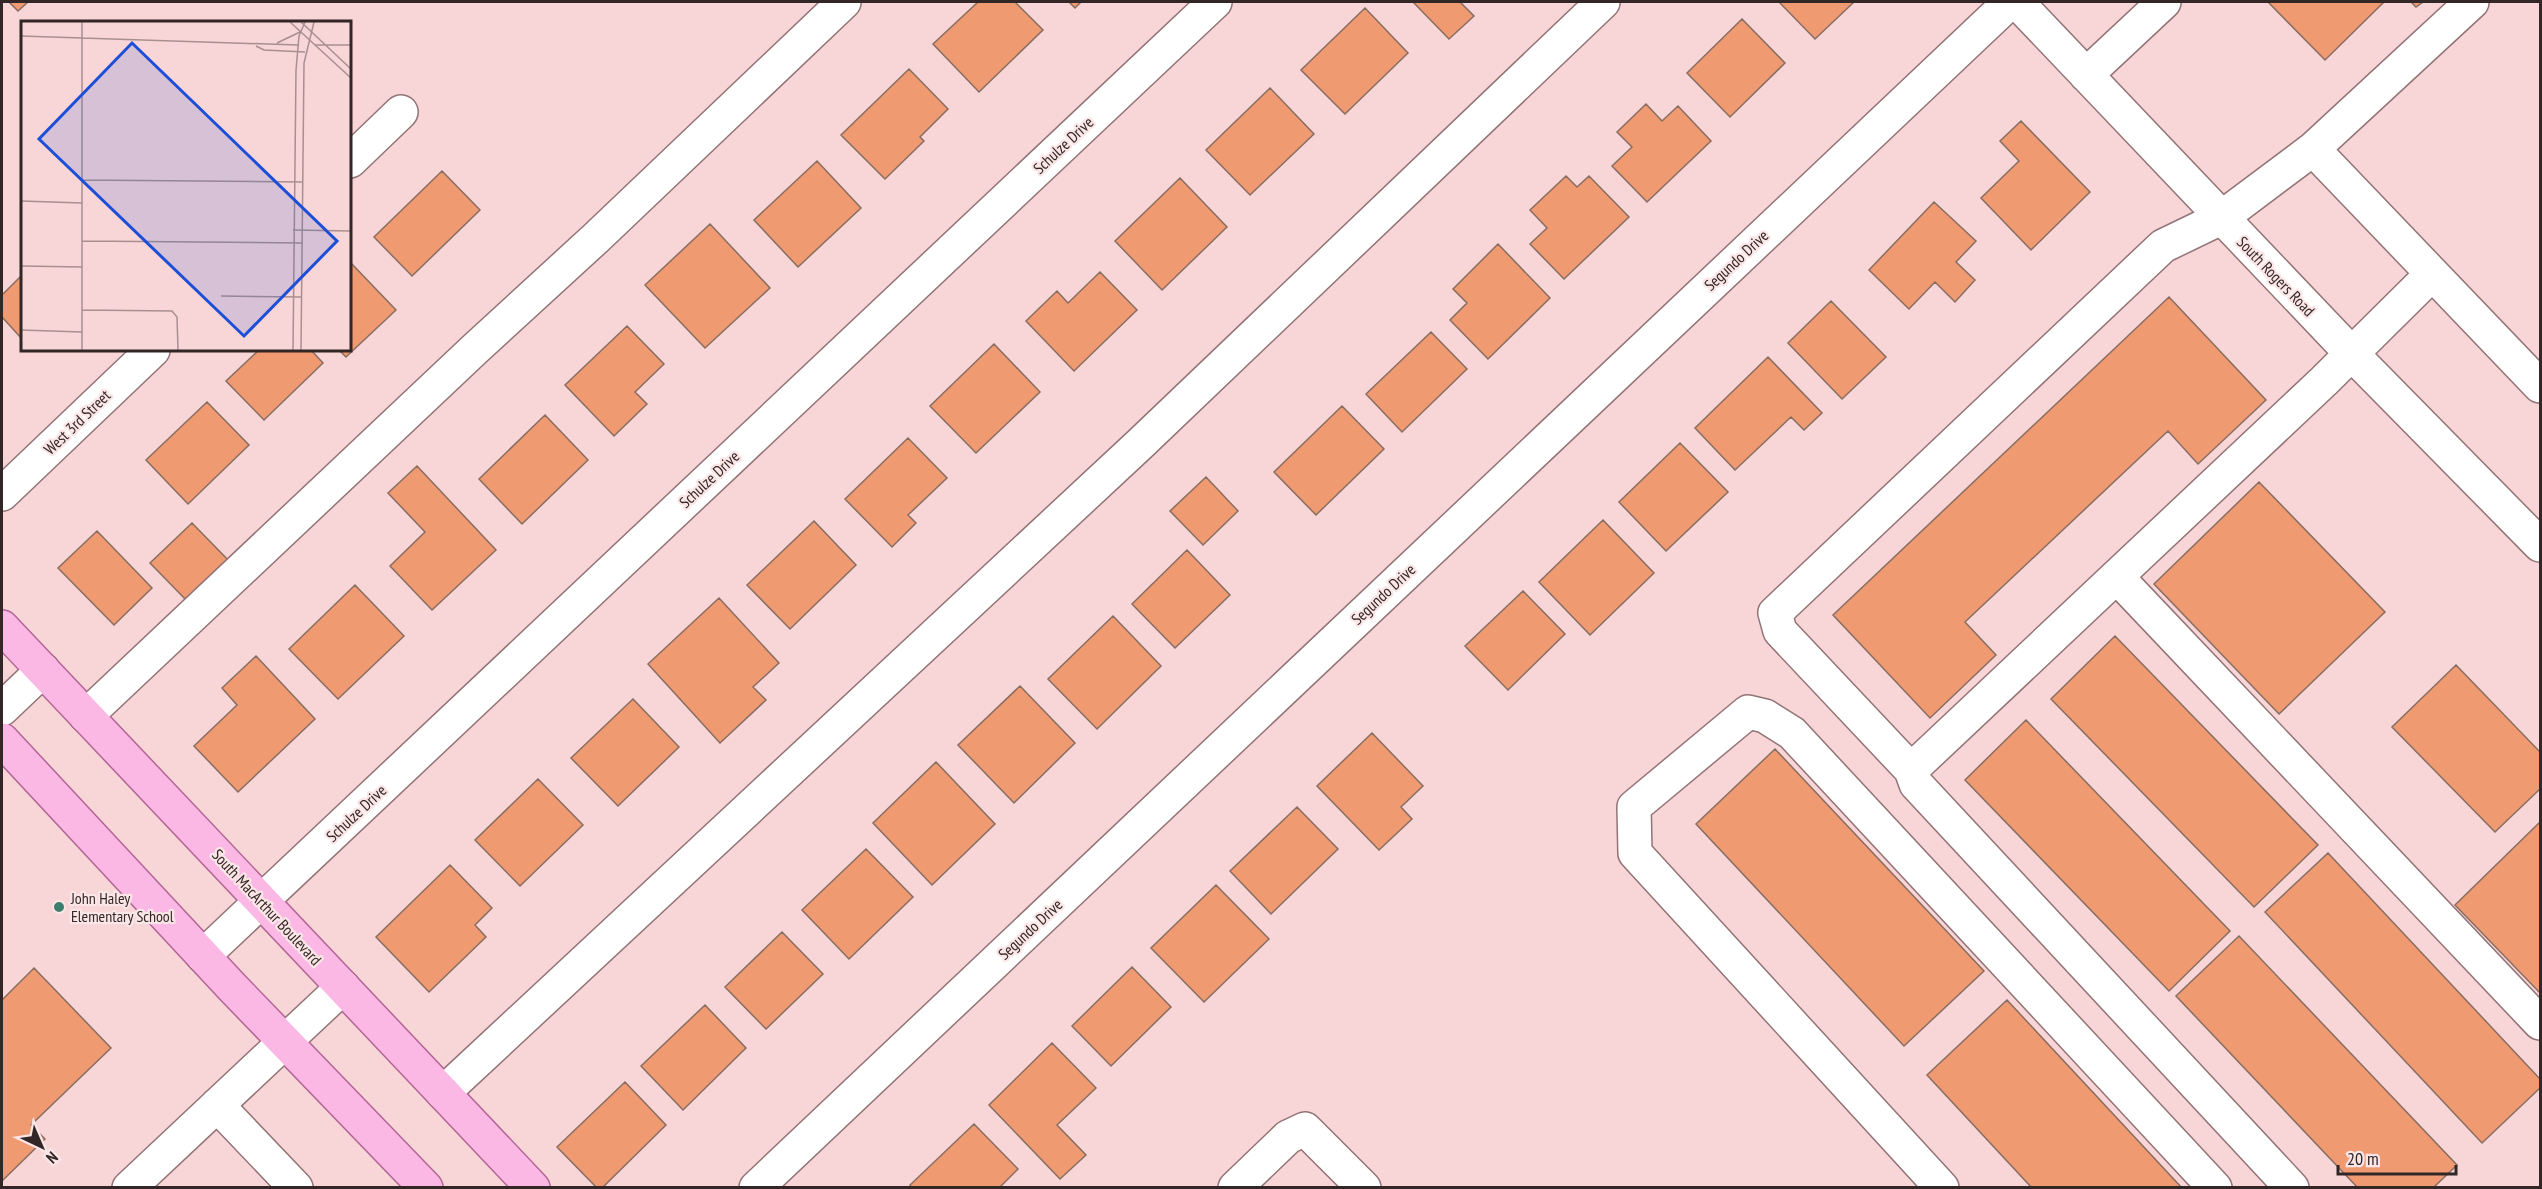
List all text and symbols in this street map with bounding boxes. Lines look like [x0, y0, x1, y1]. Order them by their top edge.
inset map [21, 21, 351, 351]
street label: Schulze Drive [1029, 112, 1097, 178]
street label: Segundo Drive [1700, 225, 1772, 295]
street label: South Rogers Road [2233, 232, 2319, 320]
street label: West 3rd Street [39, 385, 115, 459]
street label: Schulze Drive [675, 446, 743, 512]
street label: Segundo Drive [1347, 559, 1419, 629]
street label: Schulze Drive [322, 780, 390, 846]
street label: South MacArthur Boulevard [208, 845, 326, 969]
place label: John Haley Elementary School [70, 888, 174, 926]
street label: Segundo Drive [994, 894, 1066, 964]
marker: John Haley Elementary School [52, 900, 66, 914]
north arrow [12, 1117, 72, 1177]
scale bar [2338, 1138, 2456, 1176]
text: 20 m [2347, 1147, 2379, 1170]
text: N [42, 1148, 62, 1168]

